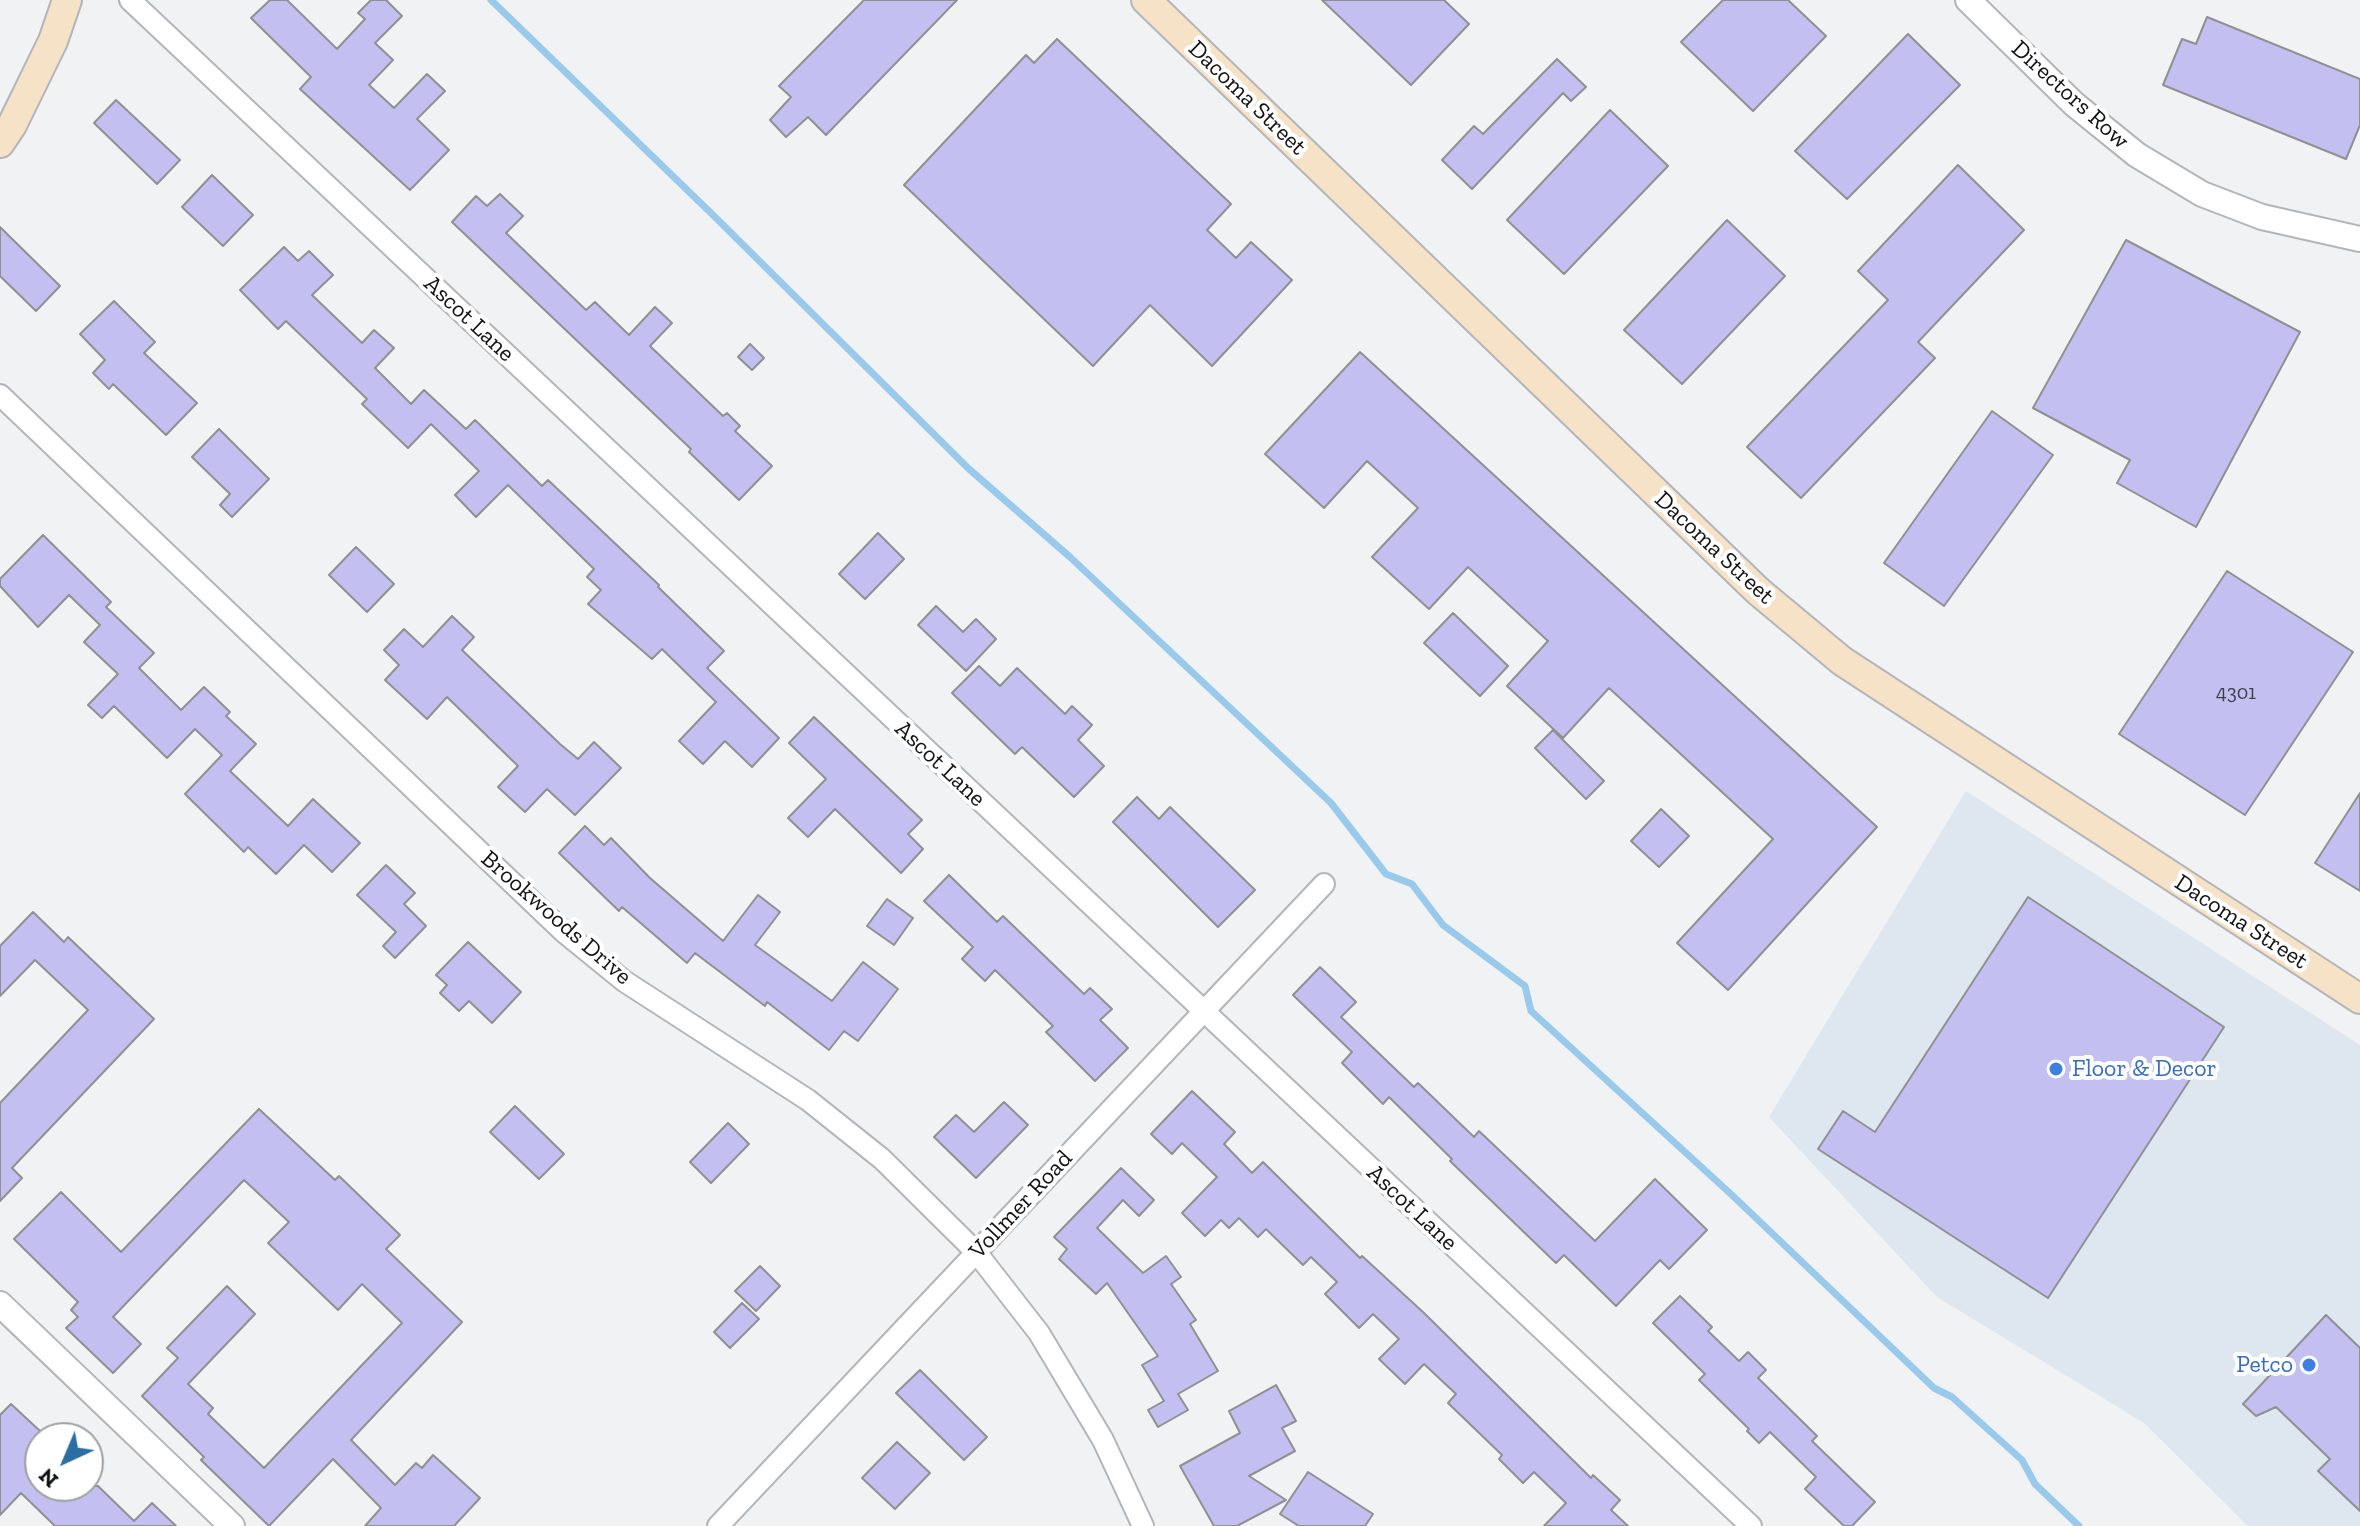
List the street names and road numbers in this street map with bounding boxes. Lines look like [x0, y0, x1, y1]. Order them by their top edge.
street label: Dacoma Street [1182, 35, 1312, 161]
street label: Directors Row [2005, 35, 2135, 155]
street label: Ascot Lane [418, 270, 520, 368]
street label: Dacoma Street [1648, 485, 1780, 611]
street label: Ascot Lane [889, 715, 991, 813]
street label: Brookwoods Drive [475, 845, 637, 991]
street label: Dacoma Street [2169, 868, 2313, 976]
street label: Vollmer Road [963, 1145, 1079, 1265]
street label: Ascot Lane [1361, 1159, 1463, 1257]

